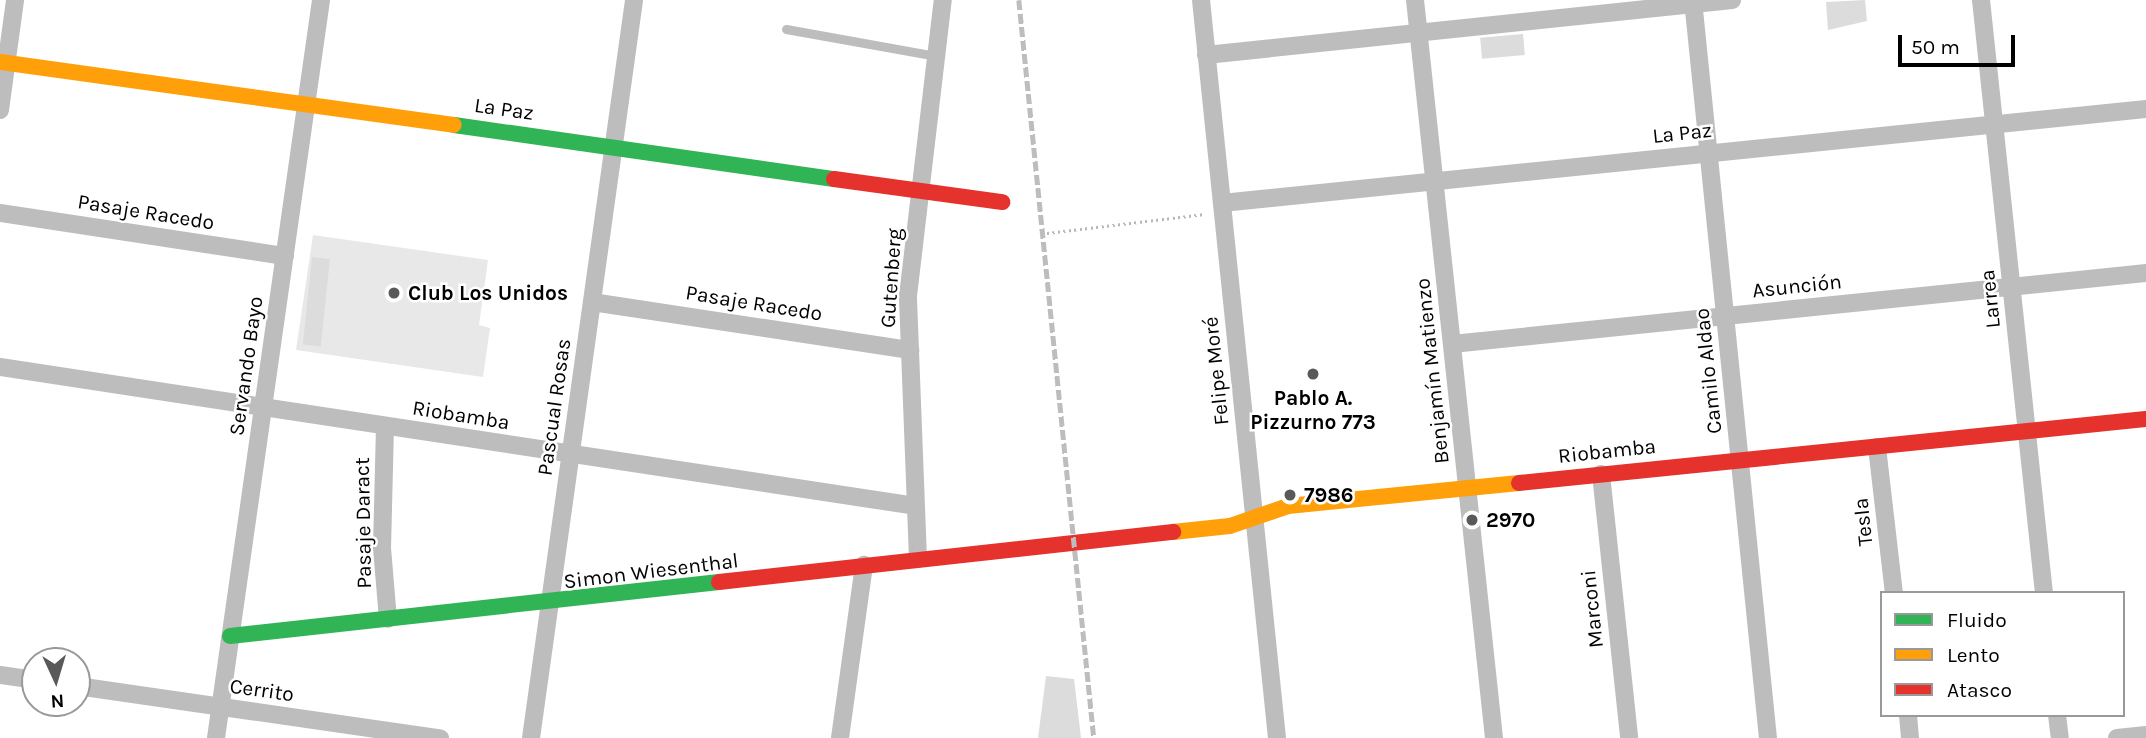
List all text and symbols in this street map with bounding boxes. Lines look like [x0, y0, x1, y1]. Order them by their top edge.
scale bar [1901, 21, 2018, 65]
text: 50 m [1911, 35, 1960, 59]
street label: La Paz [473, 92, 535, 126]
street label: La Paz [1651, 117, 1713, 149]
street label: Pasaje Racedo [76, 189, 216, 235]
street label: Gutenberg [875, 227, 907, 329]
street label: Larrea [1974, 268, 2006, 330]
street label: Asunción [1751, 269, 1843, 303]
street label: Benjamín Matienzo [1410, 277, 1454, 465]
place label: Club Los Unidos [408, 280, 568, 306]
street label: Pasaje Racedo [684, 280, 824, 326]
marker: Club Los Unidos [386, 285, 402, 301]
street label: Servando Bayo [224, 295, 268, 437]
street label: Camilo Aldao [1689, 307, 1727, 435]
street label: Felipe Moré [1198, 315, 1234, 427]
street label: Pascual Rosas [532, 337, 576, 477]
marker: Pablo A. Pizzurno 773 [1305, 366, 1321, 382]
place label: Pablo A. Pizzurno 773 [1250, 385, 1376, 435]
street label: Riobamba [411, 395, 511, 435]
street label: Riobamba [1557, 433, 1657, 469]
street label: Pasaje Daract [349, 457, 377, 589]
place label: 7986 [1304, 482, 1354, 508]
marker: 7986 [1282, 487, 1298, 503]
street label: Tesla [1848, 497, 1878, 547]
place label: 2970 [1486, 507, 1535, 533]
marker: 2970 [1464, 512, 1480, 528]
street label: Simon Wiesenthal [562, 548, 740, 594]
street label: Marconi [1575, 569, 1609, 649]
legend [1880, 591, 2125, 717]
text: Fluido [1947, 608, 2007, 632]
text: Lento [1947, 643, 2000, 667]
north arrow [21, 647, 91, 717]
street label: Cerrito [228, 673, 296, 707]
text: Atasco [1947, 678, 2012, 702]
text: N [50, 690, 65, 712]

